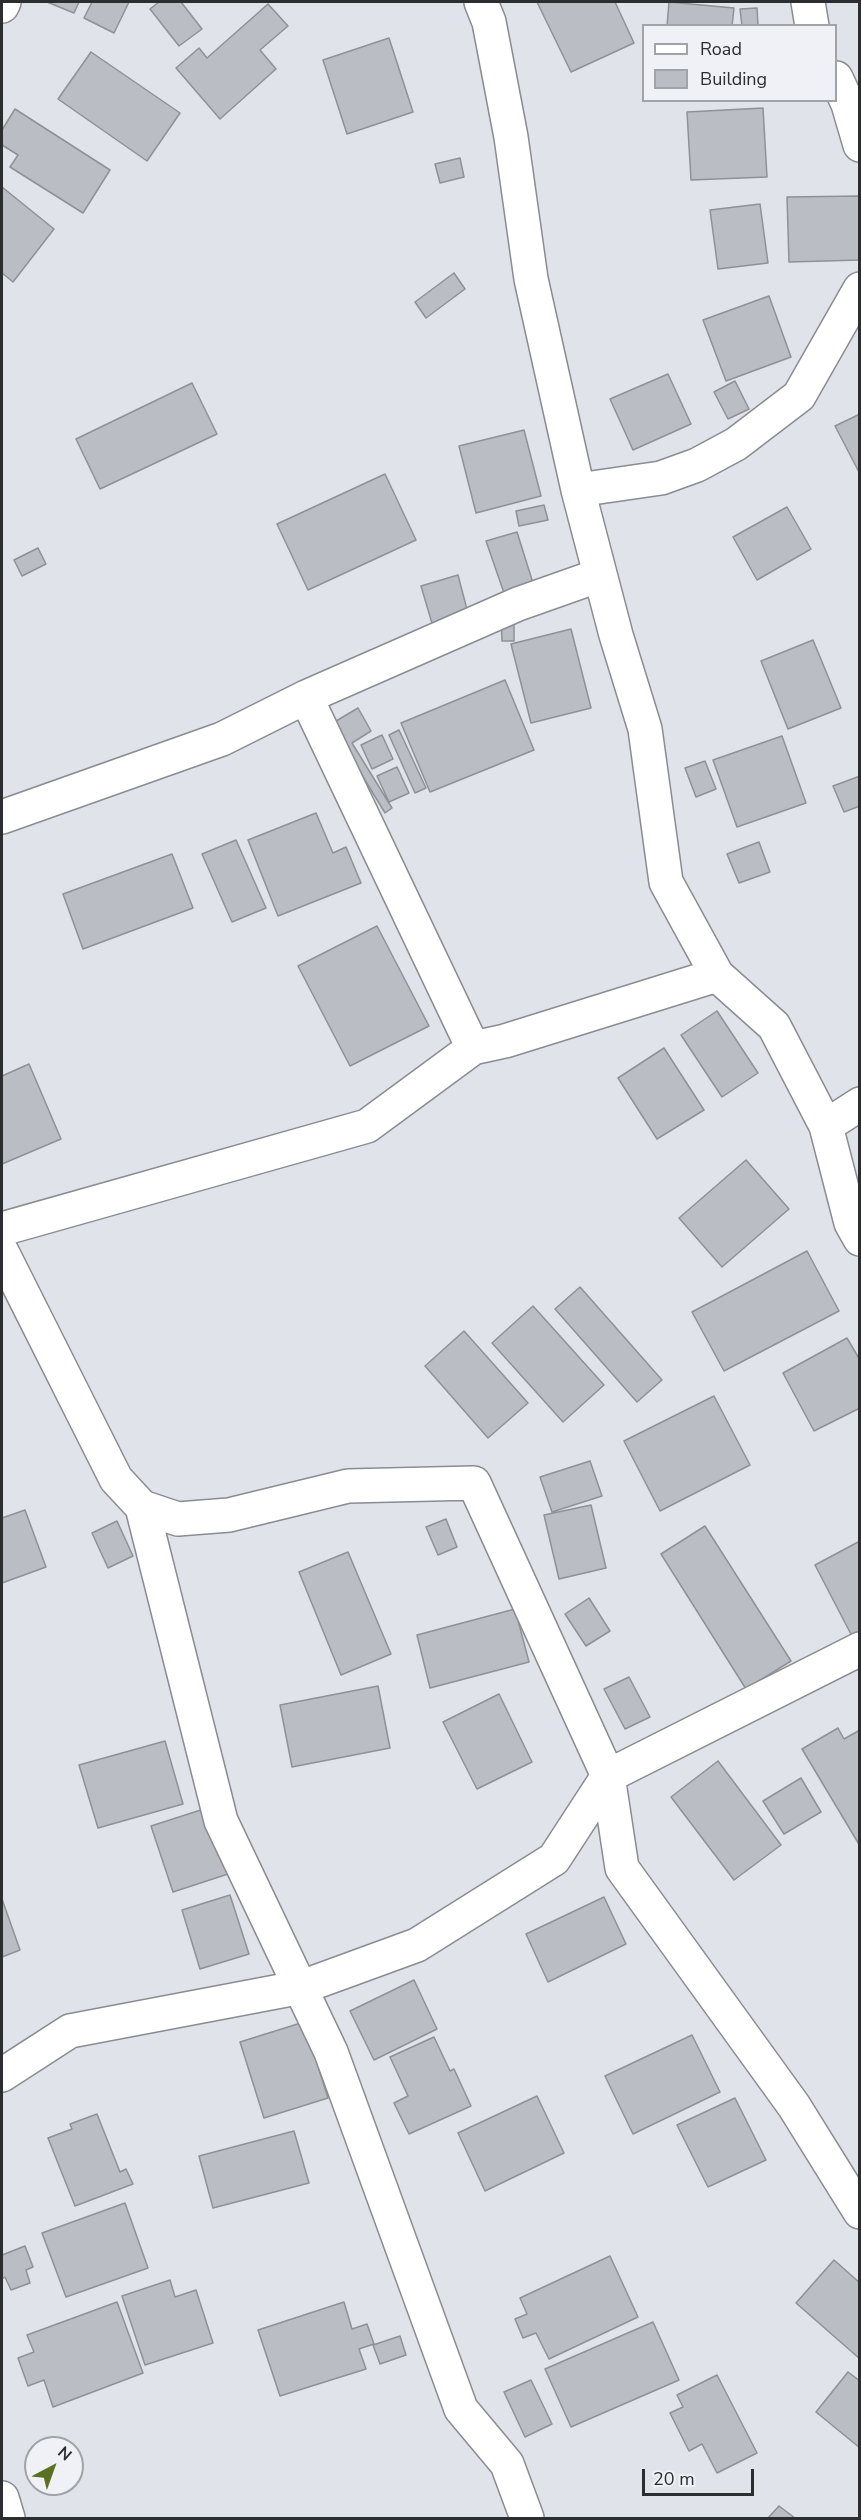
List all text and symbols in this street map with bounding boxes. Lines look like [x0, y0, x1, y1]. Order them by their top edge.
legend [642, 24, 837, 102]
text: Road [700, 37, 742, 61]
text: Building [700, 67, 767, 91]
north arrow [24, 2436, 84, 2496]
text: N [53, 2442, 76, 2466]
scale bar [645, 2457, 758, 2495]
text: 20 m [653, 2467, 695, 2491]

